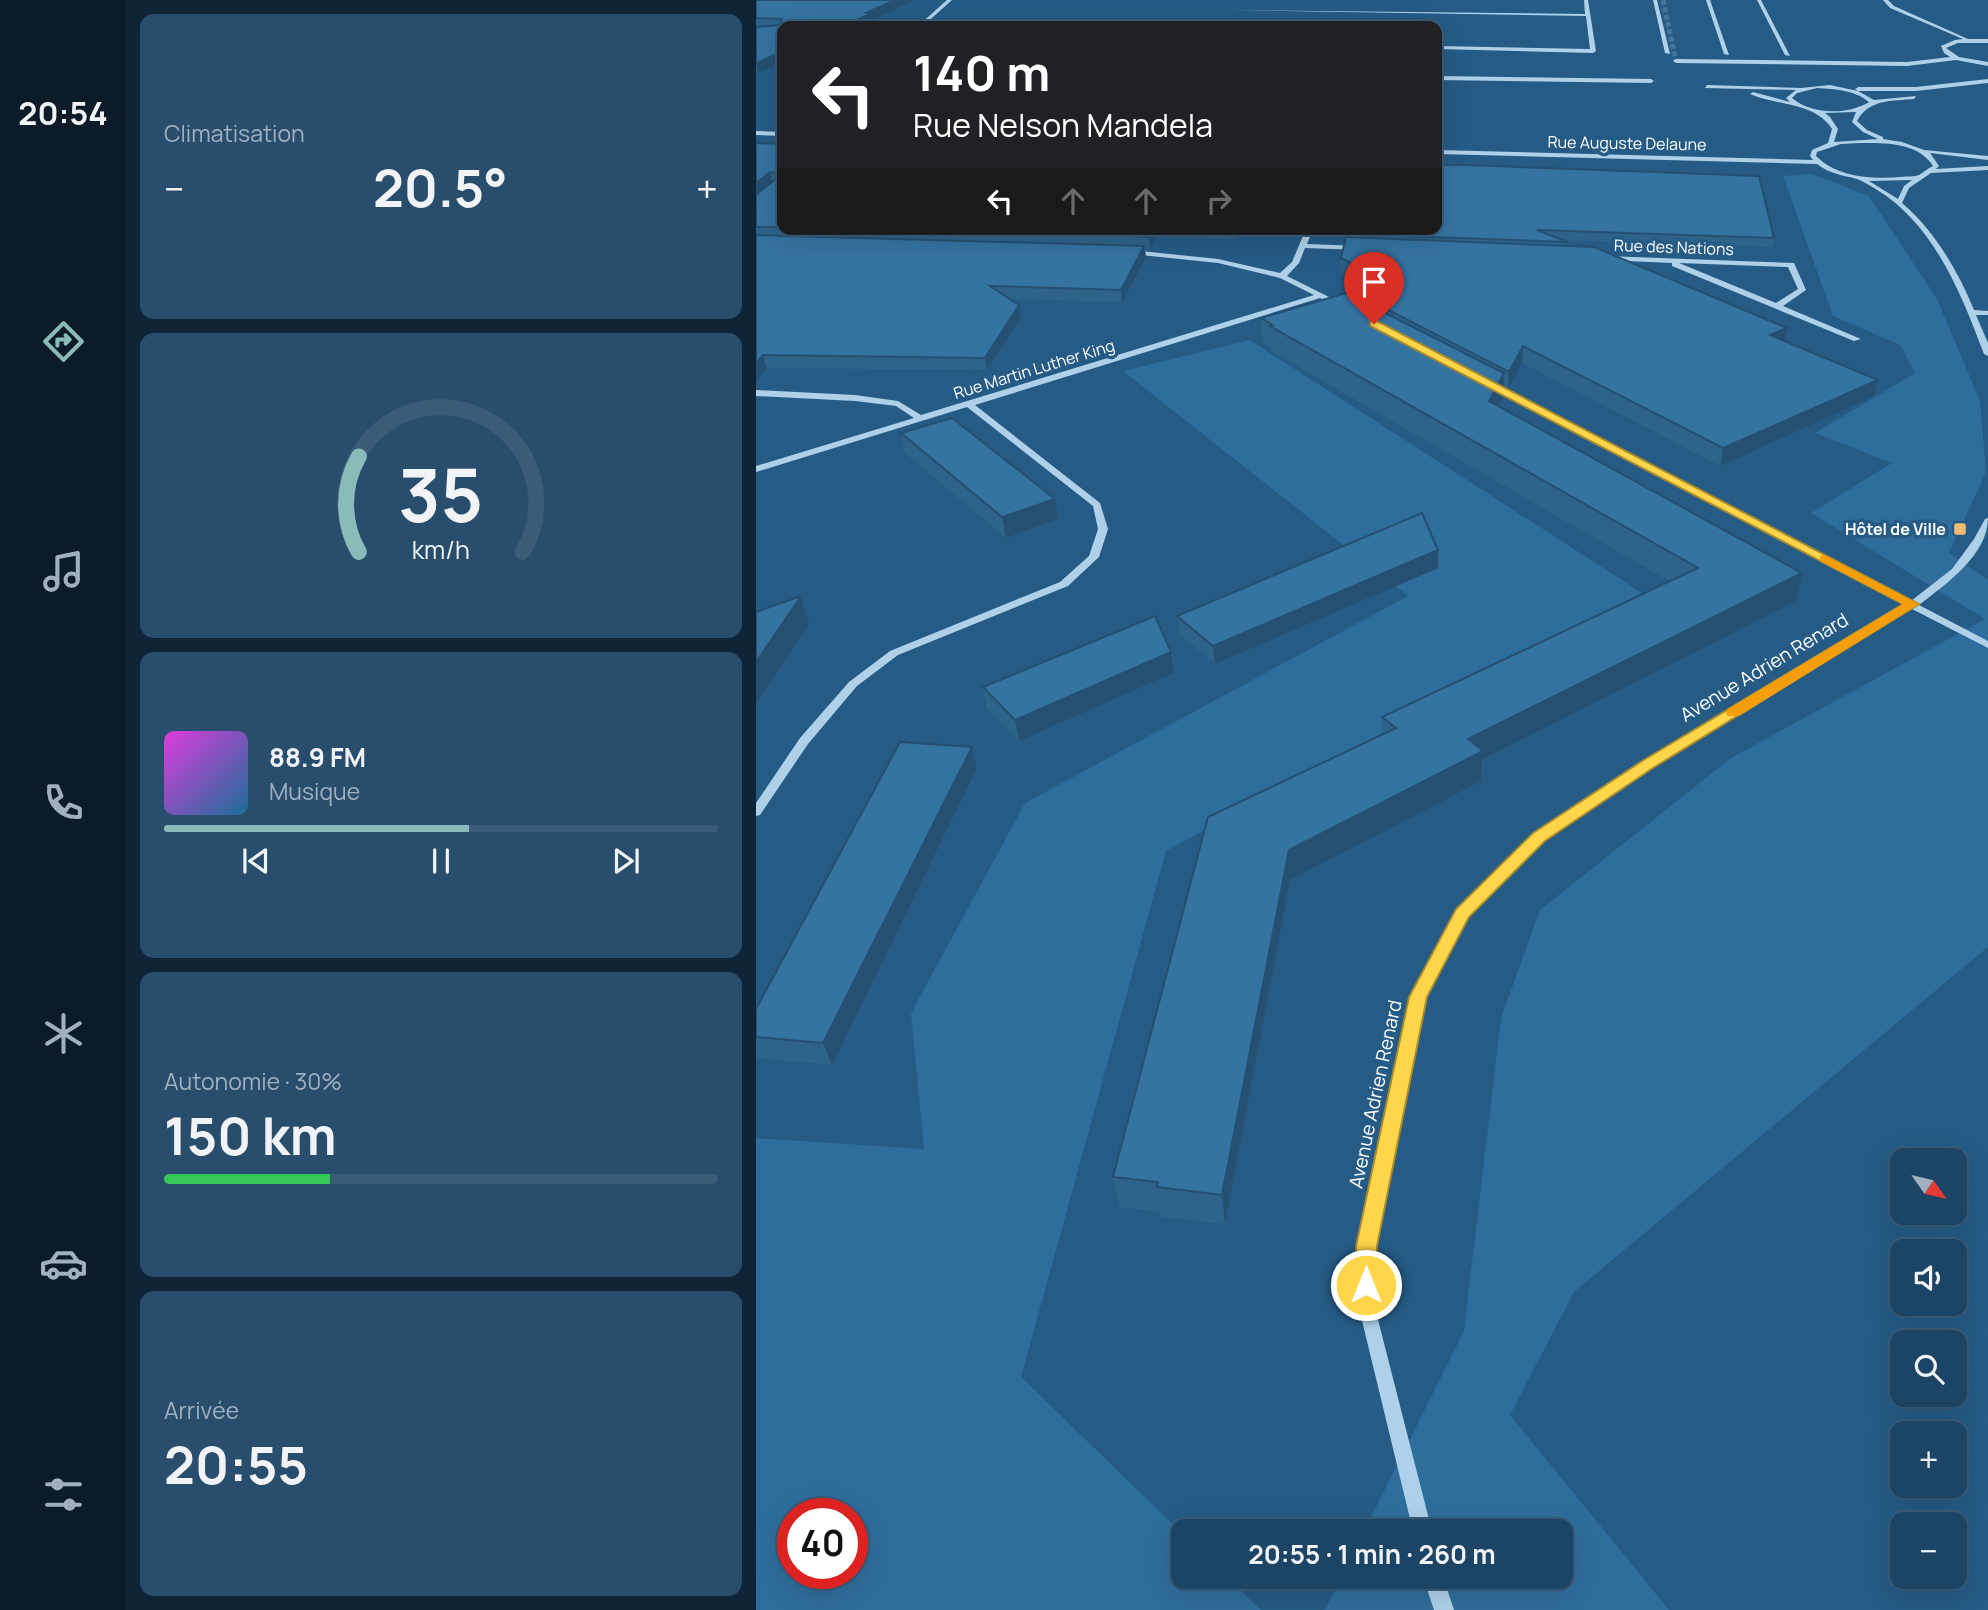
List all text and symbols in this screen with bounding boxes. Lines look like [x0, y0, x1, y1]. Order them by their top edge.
text: 140 m [913, 39, 1050, 106]
icon: left [798, 49, 889, 140]
text: 20:54 [18, 91, 108, 135]
text: Rue Nelson Mandela [913, 103, 1213, 147]
text: Climatisation [164, 117, 305, 149]
street label: Rue Auguste Delaune [1547, 131, 1707, 155]
text: 20.5° [373, 152, 508, 223]
text: − [164, 162, 185, 214]
text: + [696, 162, 718, 214]
icon: left [981, 182, 1019, 220]
icon: ahead [1054, 182, 1092, 220]
icon: ahead [1127, 182, 1165, 220]
icon: right [1200, 182, 1238, 220]
street label: Rue des Nations [1614, 234, 1734, 260]
pin [1344, 252, 1404, 324]
icon: arrive [1355, 263, 1393, 301]
icon: directions [39, 317, 88, 366]
street label: Rue Martin Luther King [951, 334, 1117, 404]
text: 35 [399, 444, 484, 544]
place label: Hôtel de Ville [1845, 518, 1946, 540]
marker: Hôtel de Ville [1952, 521, 1968, 537]
text: km/h [412, 532, 470, 567]
icon: music [39, 547, 88, 596]
street label: Avenue Adrien Renard [1675, 606, 1853, 728]
text: 88.9 FM [269, 739, 366, 775]
text: Musique [269, 775, 360, 807]
icon: phone [39, 778, 88, 827]
icon: previous [237, 842, 275, 880]
icon: pause [422, 842, 460, 880]
icon: next [607, 842, 645, 880]
street label: Avenue Adrien Renard [1342, 997, 1408, 1191]
icon: climate [39, 1009, 88, 1058]
text: Autonomie · 30% [164, 1065, 342, 1097]
text: 150 km [164, 1100, 337, 1171]
north arrow [1890, 1148, 1967, 1225]
map controls [1890, 1148, 1967, 1589]
icon: car [39, 1239, 88, 1288]
button: sound [1890, 1239, 1967, 1316]
position arrow [1329, 1248, 1403, 1322]
button: search [1890, 1330, 1967, 1407]
text: Arrivée [164, 1394, 239, 1426]
button: + [1890, 1421, 1967, 1498]
text: 20:55 [164, 1429, 308, 1500]
icon: filters [39, 1470, 88, 1519]
speed limit sign: 40 [777, 1498, 868, 1589]
button: − [1890, 1512, 1967, 1589]
text: 20:55 · 1 min · 260 m [1248, 1536, 1496, 1572]

